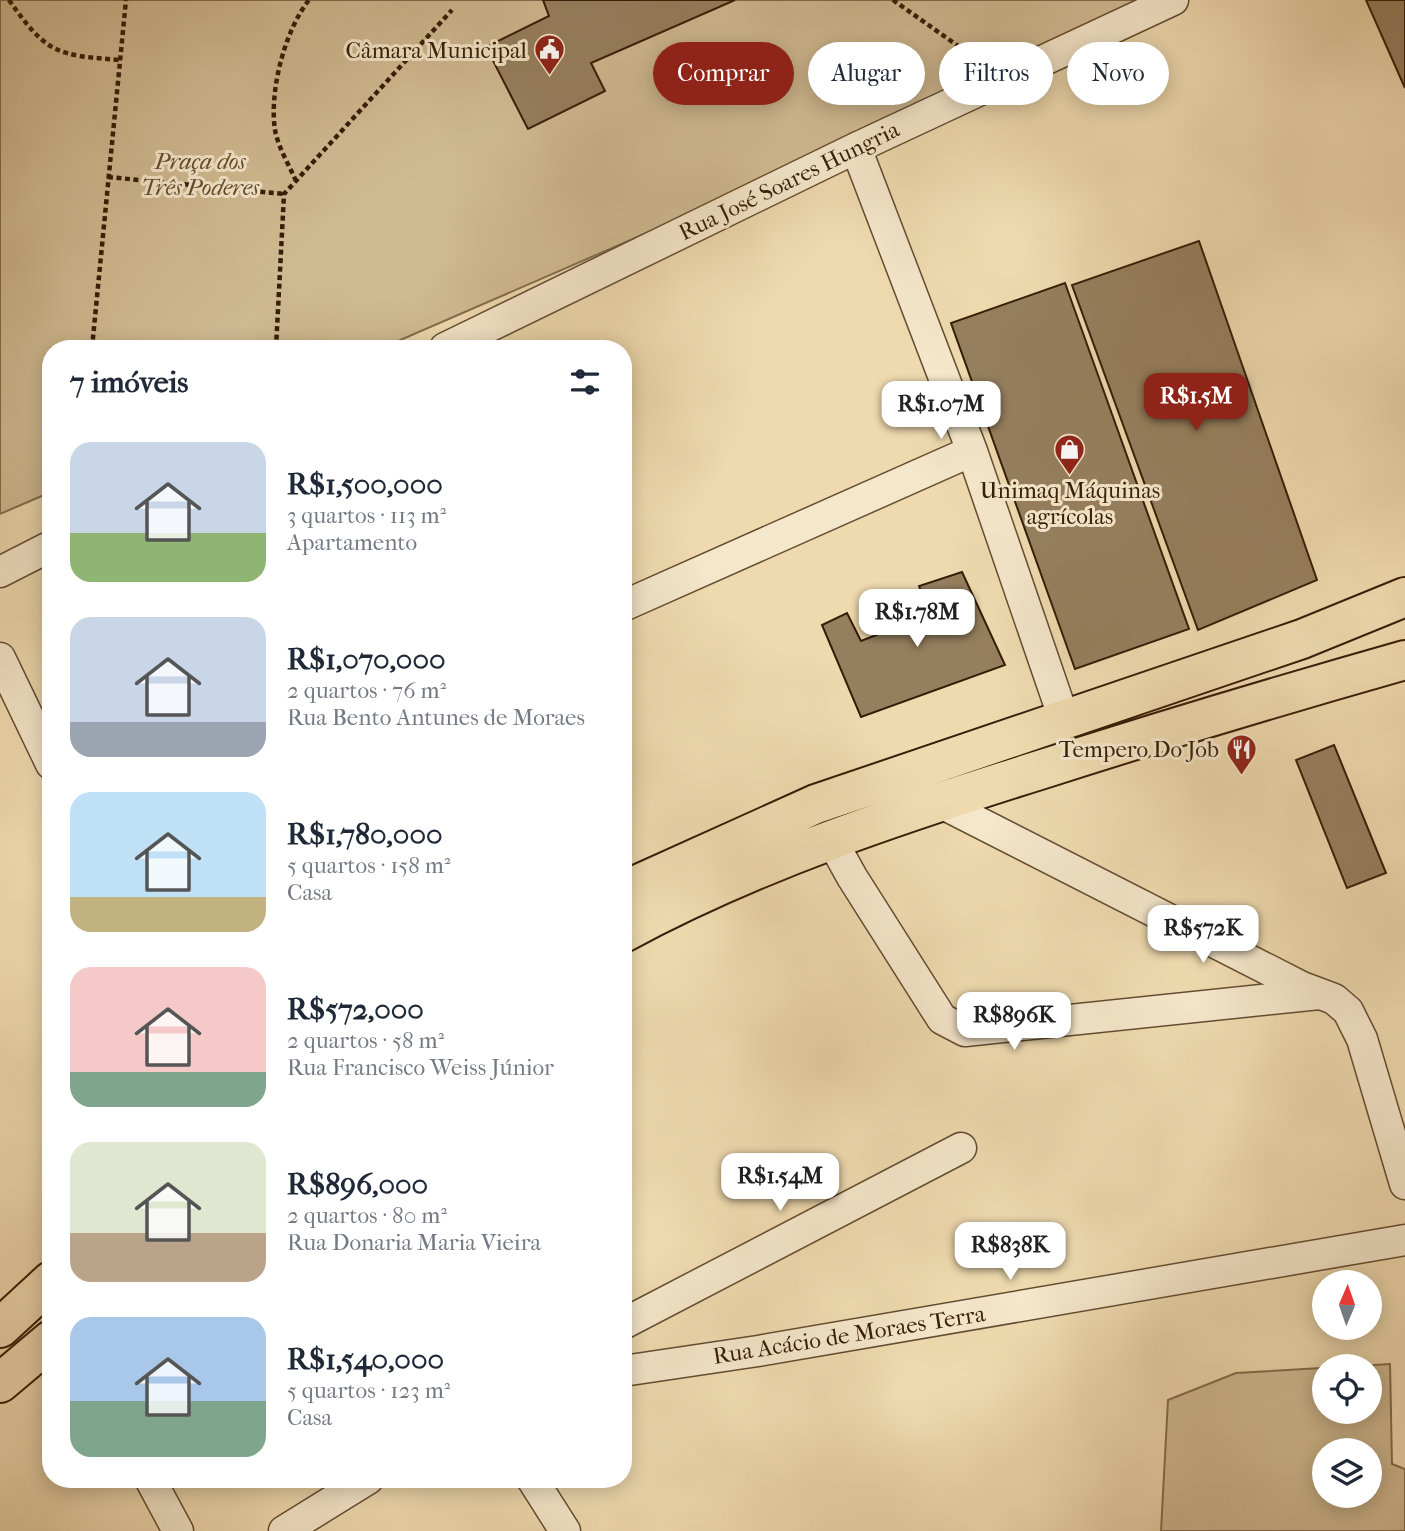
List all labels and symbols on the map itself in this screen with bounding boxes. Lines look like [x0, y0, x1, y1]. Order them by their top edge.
public building icon: Câmara Municipal [533, 33, 567, 77]
place label: Câmara Municipal [346, 37, 528, 64]
street label: Rua José Soares Hungria [674, 116, 904, 246]
park label: Praça dos Três Poderes [141, 148, 260, 201]
pin: R$1.5M [1139, 374, 1253, 433]
pin: R$1.07M [876, 382, 1006, 441]
shop icon: Unimaq Máquinas agrícolas [1053, 432, 1087, 476]
place label: Unimaq Máquinas agrícolas [980, 477, 1160, 530]
pin: R$1.78M [852, 590, 982, 649]
restaurant icon: Tempero Do Job [1225, 732, 1259, 776]
place label: Tempero Do Job [1059, 736, 1219, 763]
pin: R$572K [1146, 906, 1260, 965]
pin: R$896K [957, 992, 1071, 1052]
pin: R$1.54M [715, 1154, 845, 1213]
pin: R$838K [953, 1222, 1067, 1282]
north arrow [1312, 1270, 1382, 1340]
street label: Rua Acácio de Moraes Terra [711, 1300, 987, 1370]

